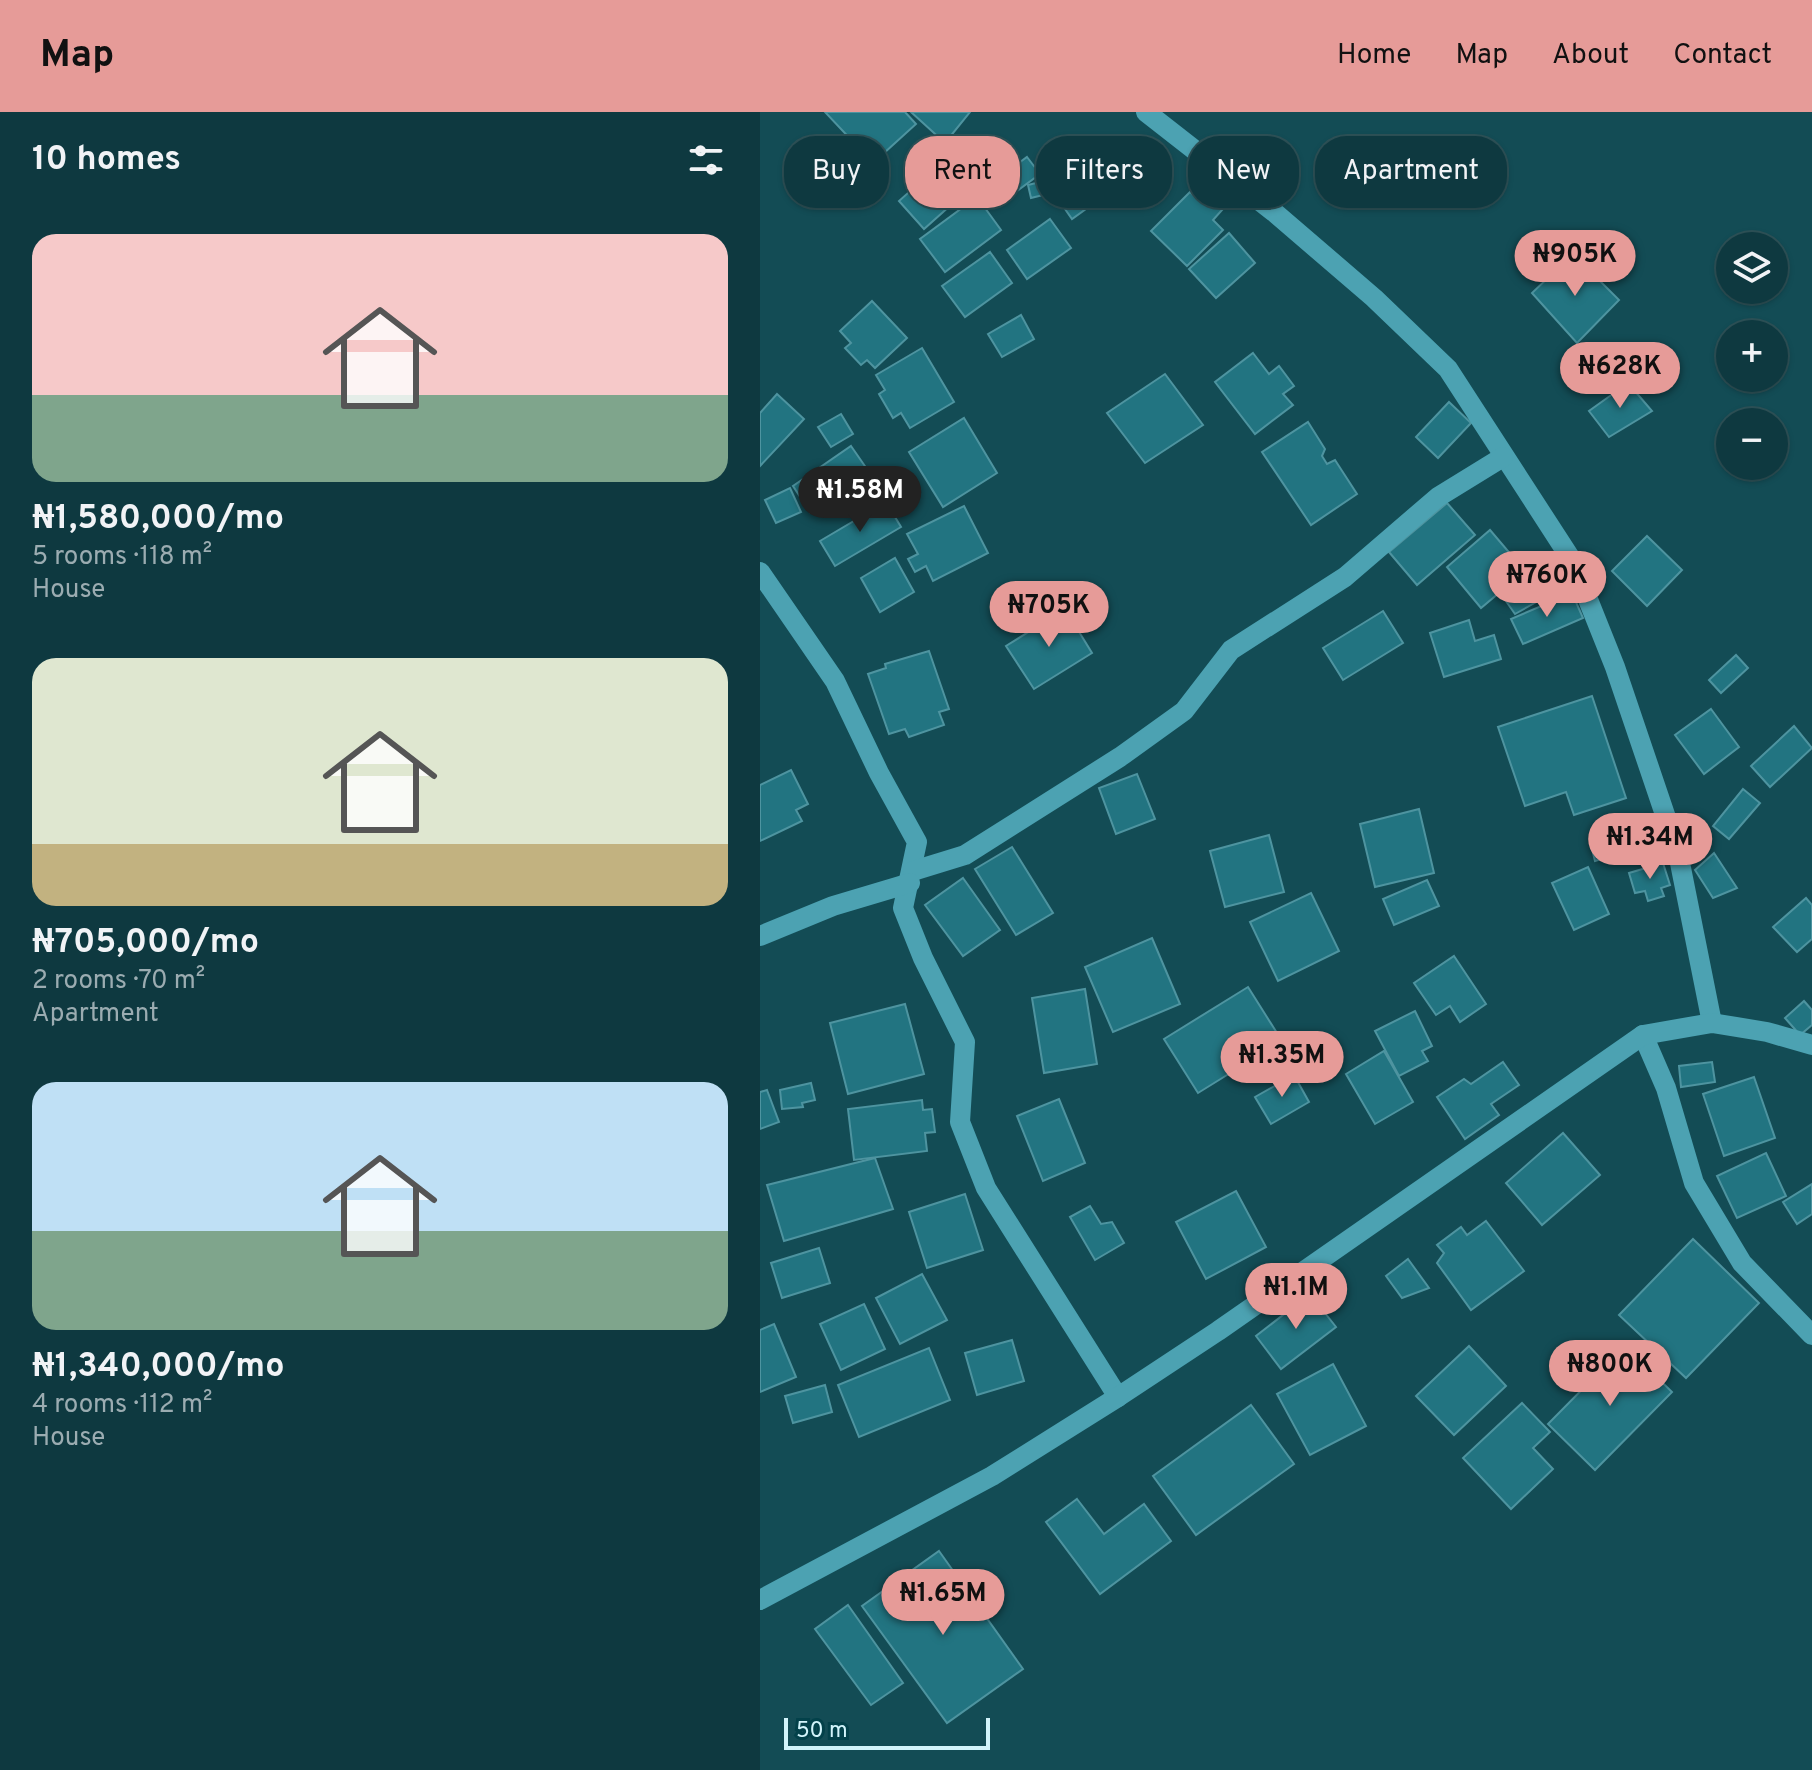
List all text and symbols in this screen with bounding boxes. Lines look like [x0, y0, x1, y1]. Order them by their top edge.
text: Map [40, 32, 114, 81]
text: Home [1337, 38, 1411, 74]
text: Map [1455, 38, 1508, 74]
text: About [1552, 38, 1629, 74]
text: Contact [1673, 38, 1772, 74]
chip: Buy [784, 136, 889, 208]
chip: Rent [905, 136, 1020, 208]
chip: Filters [1036, 136, 1172, 208]
chip: New [1188, 136, 1299, 208]
chip: Apartment [1315, 136, 1507, 208]
icon: filters [684, 138, 728, 182]
text: 10 homes [32, 139, 181, 182]
pin: ₦905K [1519, 230, 1631, 298]
map controls [1716, 232, 1788, 480]
button: layers [1716, 232, 1788, 304]
text: ₦905K [1533, 239, 1617, 272]
icon: home [308, 286, 452, 430]
button: + [1716, 320, 1788, 392]
pin: ₦628K [1564, 342, 1676, 410]
text: ₦628K [1578, 351, 1662, 384]
button: − [1716, 408, 1788, 480]
pin: ₦1.58M [795, 466, 925, 534]
text: ₦1.58M [816, 475, 904, 508]
text: ₦1,580,000/mo [32, 498, 284, 541]
text: 5 rooms · 118 m² [32, 541, 212, 574]
pin: ₦760K [1491, 551, 1603, 619]
text: ₦760K [1506, 560, 1588, 593]
text: House [32, 574, 105, 607]
pin: ₦705K [993, 581, 1105, 649]
text: ₦705K [1008, 590, 1090, 623]
icon: home [308, 710, 452, 854]
pin: ₦1.34M [1585, 813, 1715, 881]
text: ₦1.34M [1606, 822, 1694, 855]
text: ₦705,000/mo [32, 922, 259, 965]
text: 2 rooms · 70 m² [32, 965, 205, 998]
text: Apartment [32, 998, 159, 1031]
pin: ₦1.35M [1217, 1031, 1347, 1099]
text: ₦1.35M [1239, 1040, 1325, 1073]
icon: home [308, 1134, 452, 1278]
pin: ₦1.1M [1240, 1263, 1352, 1331]
text: ₦1.1M [1263, 1272, 1329, 1305]
pin: ₦800K [1554, 1340, 1666, 1408]
text: ₦1,340,000/mo [32, 1346, 285, 1389]
text: ₦800K [1567, 1349, 1653, 1382]
text: 4 rooms · 112 m² [32, 1389, 212, 1422]
text: House [32, 1422, 105, 1455]
pin: ₦1.65M [878, 1569, 1008, 1637]
text: ₦1.65M [899, 1578, 987, 1611]
scale bar [784, 1714, 990, 1750]
text: 50 m [796, 1718, 848, 1745]

